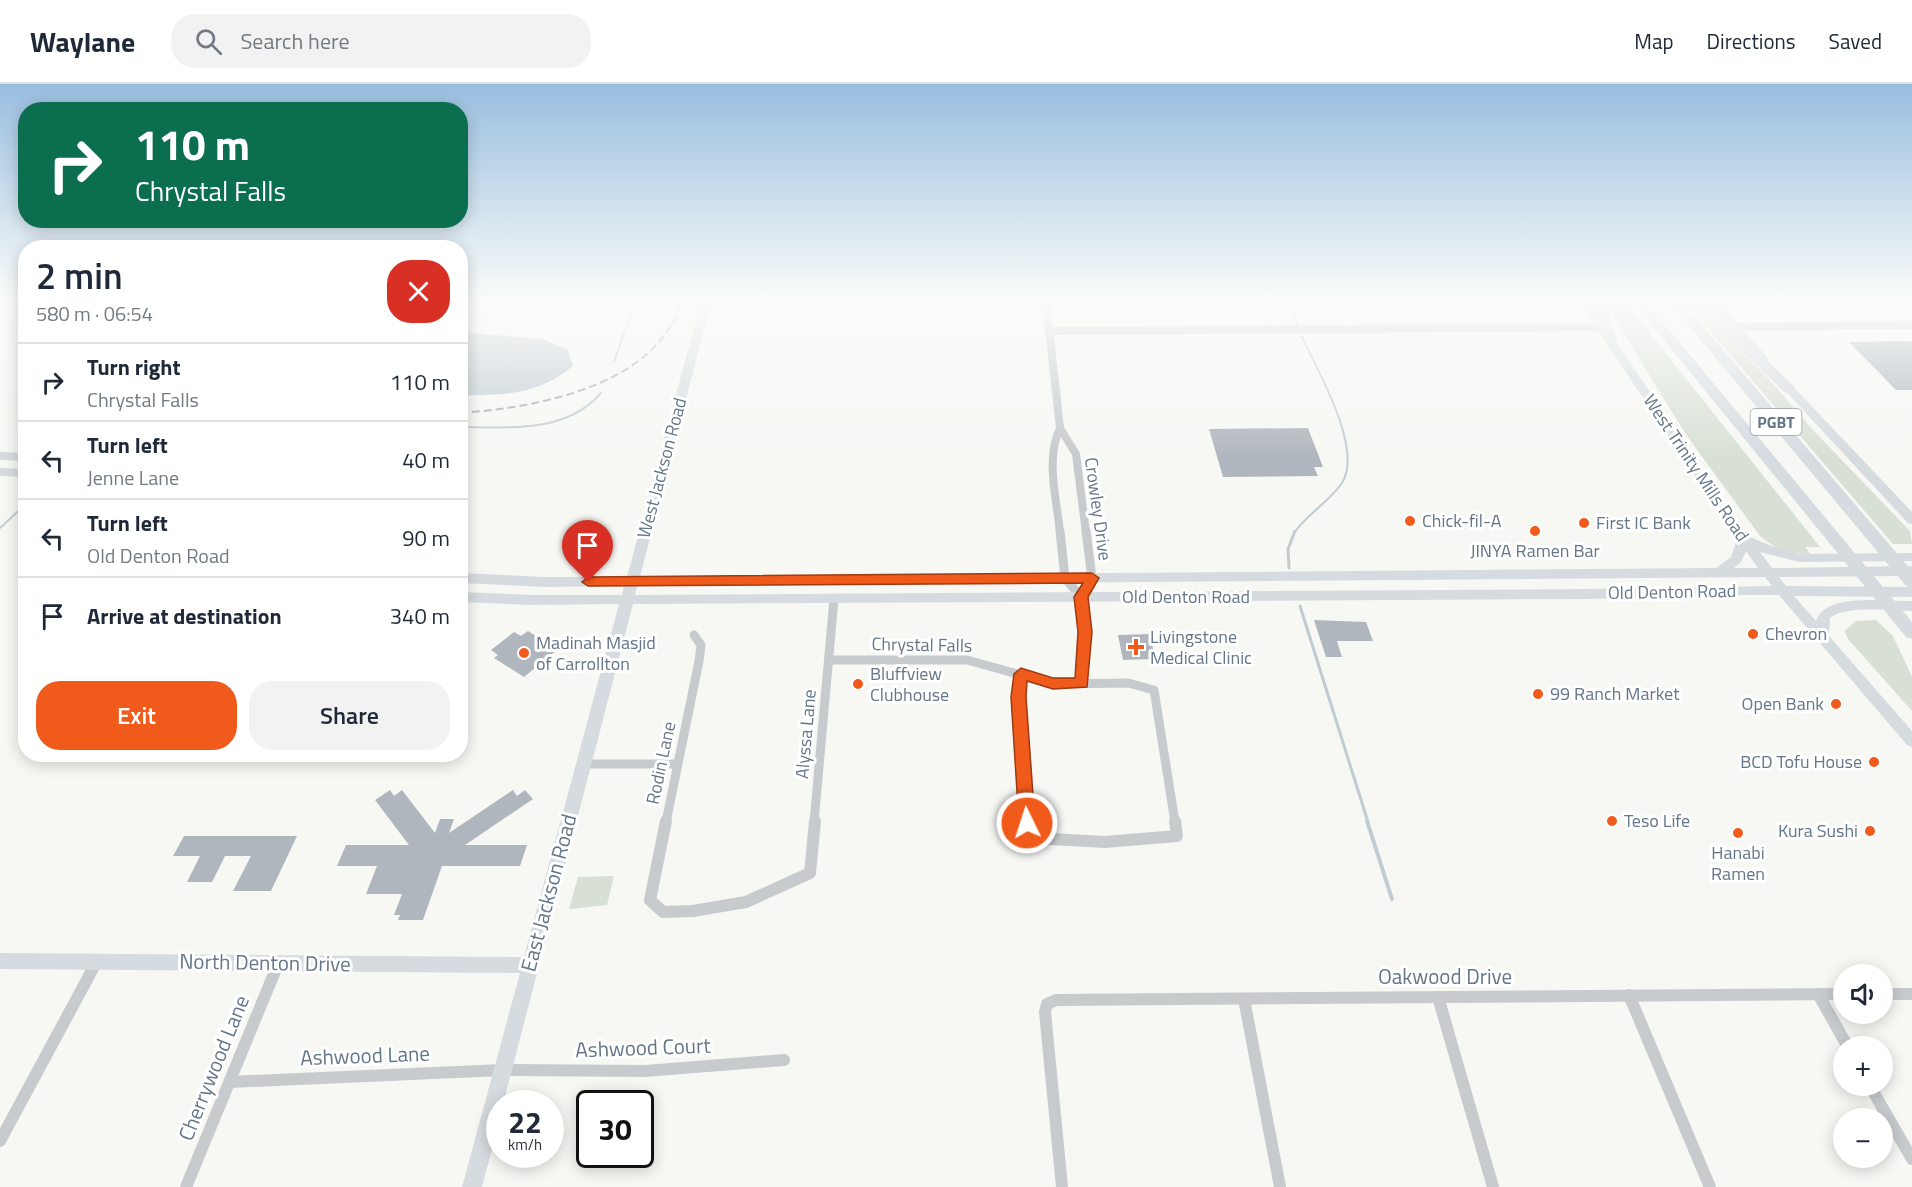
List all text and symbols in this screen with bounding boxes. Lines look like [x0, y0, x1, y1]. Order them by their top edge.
search box [171, 14, 591, 68]
text: Waylane [30, 20, 135, 63]
text: Search here [240, 24, 350, 58]
icon: search [192, 25, 225, 58]
text: Map [1634, 25, 1674, 57]
text: Directions [1707, 25, 1796, 57]
text: Saved [1829, 25, 1882, 57]
text: 110 m [135, 112, 250, 176]
icon: right [36, 126, 114, 204]
text: Chrystal Falls [135, 170, 286, 211]
text: 2 min [36, 248, 123, 303]
button: close [387, 260, 450, 323]
text: 580 m · 06:54 [36, 298, 153, 329]
text: Turn right [87, 350, 181, 384]
text: 110 m [390, 365, 450, 399]
icon: right [36, 366, 69, 399]
text: Chrystal Falls [87, 384, 199, 415]
street label: West Trinity Mills Road [1637, 389, 1756, 547]
street label: West Jackson Road [630, 395, 693, 541]
road number: PGBT [1750, 409, 1802, 435]
text: Turn left [87, 428, 168, 462]
text: 40 m [402, 443, 450, 477]
icon: left [36, 444, 69, 477]
street label: Crowley Drive [1078, 456, 1119, 562]
text: Jenne Lane [87, 462, 179, 493]
text: Turn left [87, 506, 168, 540]
place label: Chick-fil-A [1422, 507, 1502, 534]
place label: First IC Bank [1596, 509, 1691, 536]
marker: Chick-fil-A [1403, 514, 1417, 528]
marker: First IC Bank [1577, 516, 1591, 530]
pin [562, 520, 613, 582]
text: 90 m [402, 521, 450, 555]
icon: left [36, 522, 69, 555]
marker: JINYA Ramen Bar [1528, 524, 1542, 538]
icon: arrive [571, 529, 604, 562]
place label: JINYA Ramen Bar [1470, 537, 1600, 564]
text: Old Denton Road [87, 540, 230, 571]
street label: Old Denton Road [1608, 577, 1736, 606]
street label: Old Denton Road [1122, 583, 1250, 610]
text: Arrive at destination [87, 599, 282, 633]
text: 340 m [390, 599, 450, 633]
icon: arrive [36, 600, 69, 633]
place label: Chevron [1765, 620, 1827, 647]
place label: Livingstone Medical Clinic [1150, 623, 1252, 671]
marker: Chevron [1746, 627, 1760, 641]
place label: Madinah Masjid of Carrollton [536, 629, 656, 677]
street label: Chrystal Falls [871, 630, 973, 659]
marker: Livingstone Medical Clinic [1127, 638, 1145, 656]
marker: Madinah Masjid of Carrollton [517, 646, 531, 660]
place label: Bluffview Clubhouse [870, 660, 949, 708]
marker: Bluffview Clubhouse [851, 677, 865, 691]
place label: 99 Ranch Market [1550, 680, 1680, 707]
button: Exit [36, 681, 237, 750]
button: Share [249, 681, 450, 750]
marker: 99 Ranch Market [1531, 687, 1545, 701]
street label: Alyssa Lane [788, 688, 823, 780]
place label: Open Bank [1742, 690, 1824, 717]
marker: Open Bank [1829, 697, 1843, 711]
street label: Rodin Lane [639, 719, 682, 807]
place label: BCD Tofu House [1740, 748, 1862, 775]
marker: BCD Tofu House [1867, 755, 1881, 769]
position arrow [995, 791, 1059, 855]
place label: Teso Life [1624, 807, 1690, 834]
street label: East Jackson Road [512, 810, 584, 975]
marker: Teso Life [1605, 814, 1619, 828]
place label: Kura Sushi [1778, 817, 1858, 844]
marker: Kura Sushi [1863, 824, 1877, 838]
marker: Hanabi Ramen [1731, 826, 1745, 840]
place label: Hanabi Ramen [1711, 839, 1765, 887]
street label: North Denton Drive [179, 945, 351, 979]
street label: Oakwood Drive [1378, 960, 1512, 992]
map controls [1833, 964, 1893, 1168]
button: sound [1833, 964, 1893, 1024]
street label: Cherrywood Lane [169, 990, 257, 1145]
street label: Ashwood Court [575, 1029, 712, 1065]
button: + [1833, 1036, 1893, 1096]
street label: Ashwood Lane [300, 1037, 430, 1073]
speed limit sign: 30 [576, 1090, 654, 1168]
text: 22 [508, 1099, 542, 1145]
button: − [1833, 1108, 1893, 1168]
text: km/h [508, 1133, 542, 1156]

